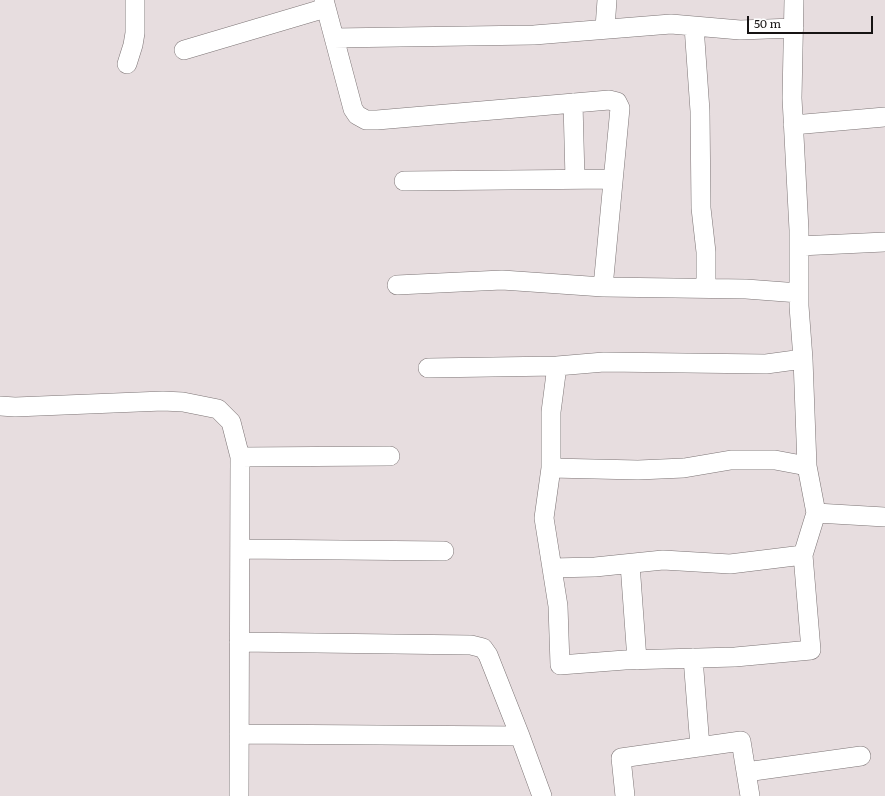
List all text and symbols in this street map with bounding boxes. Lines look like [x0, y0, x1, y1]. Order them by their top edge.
scale bar [749, 8, 875, 34]
text: 50 m [754, 14, 781, 32]

